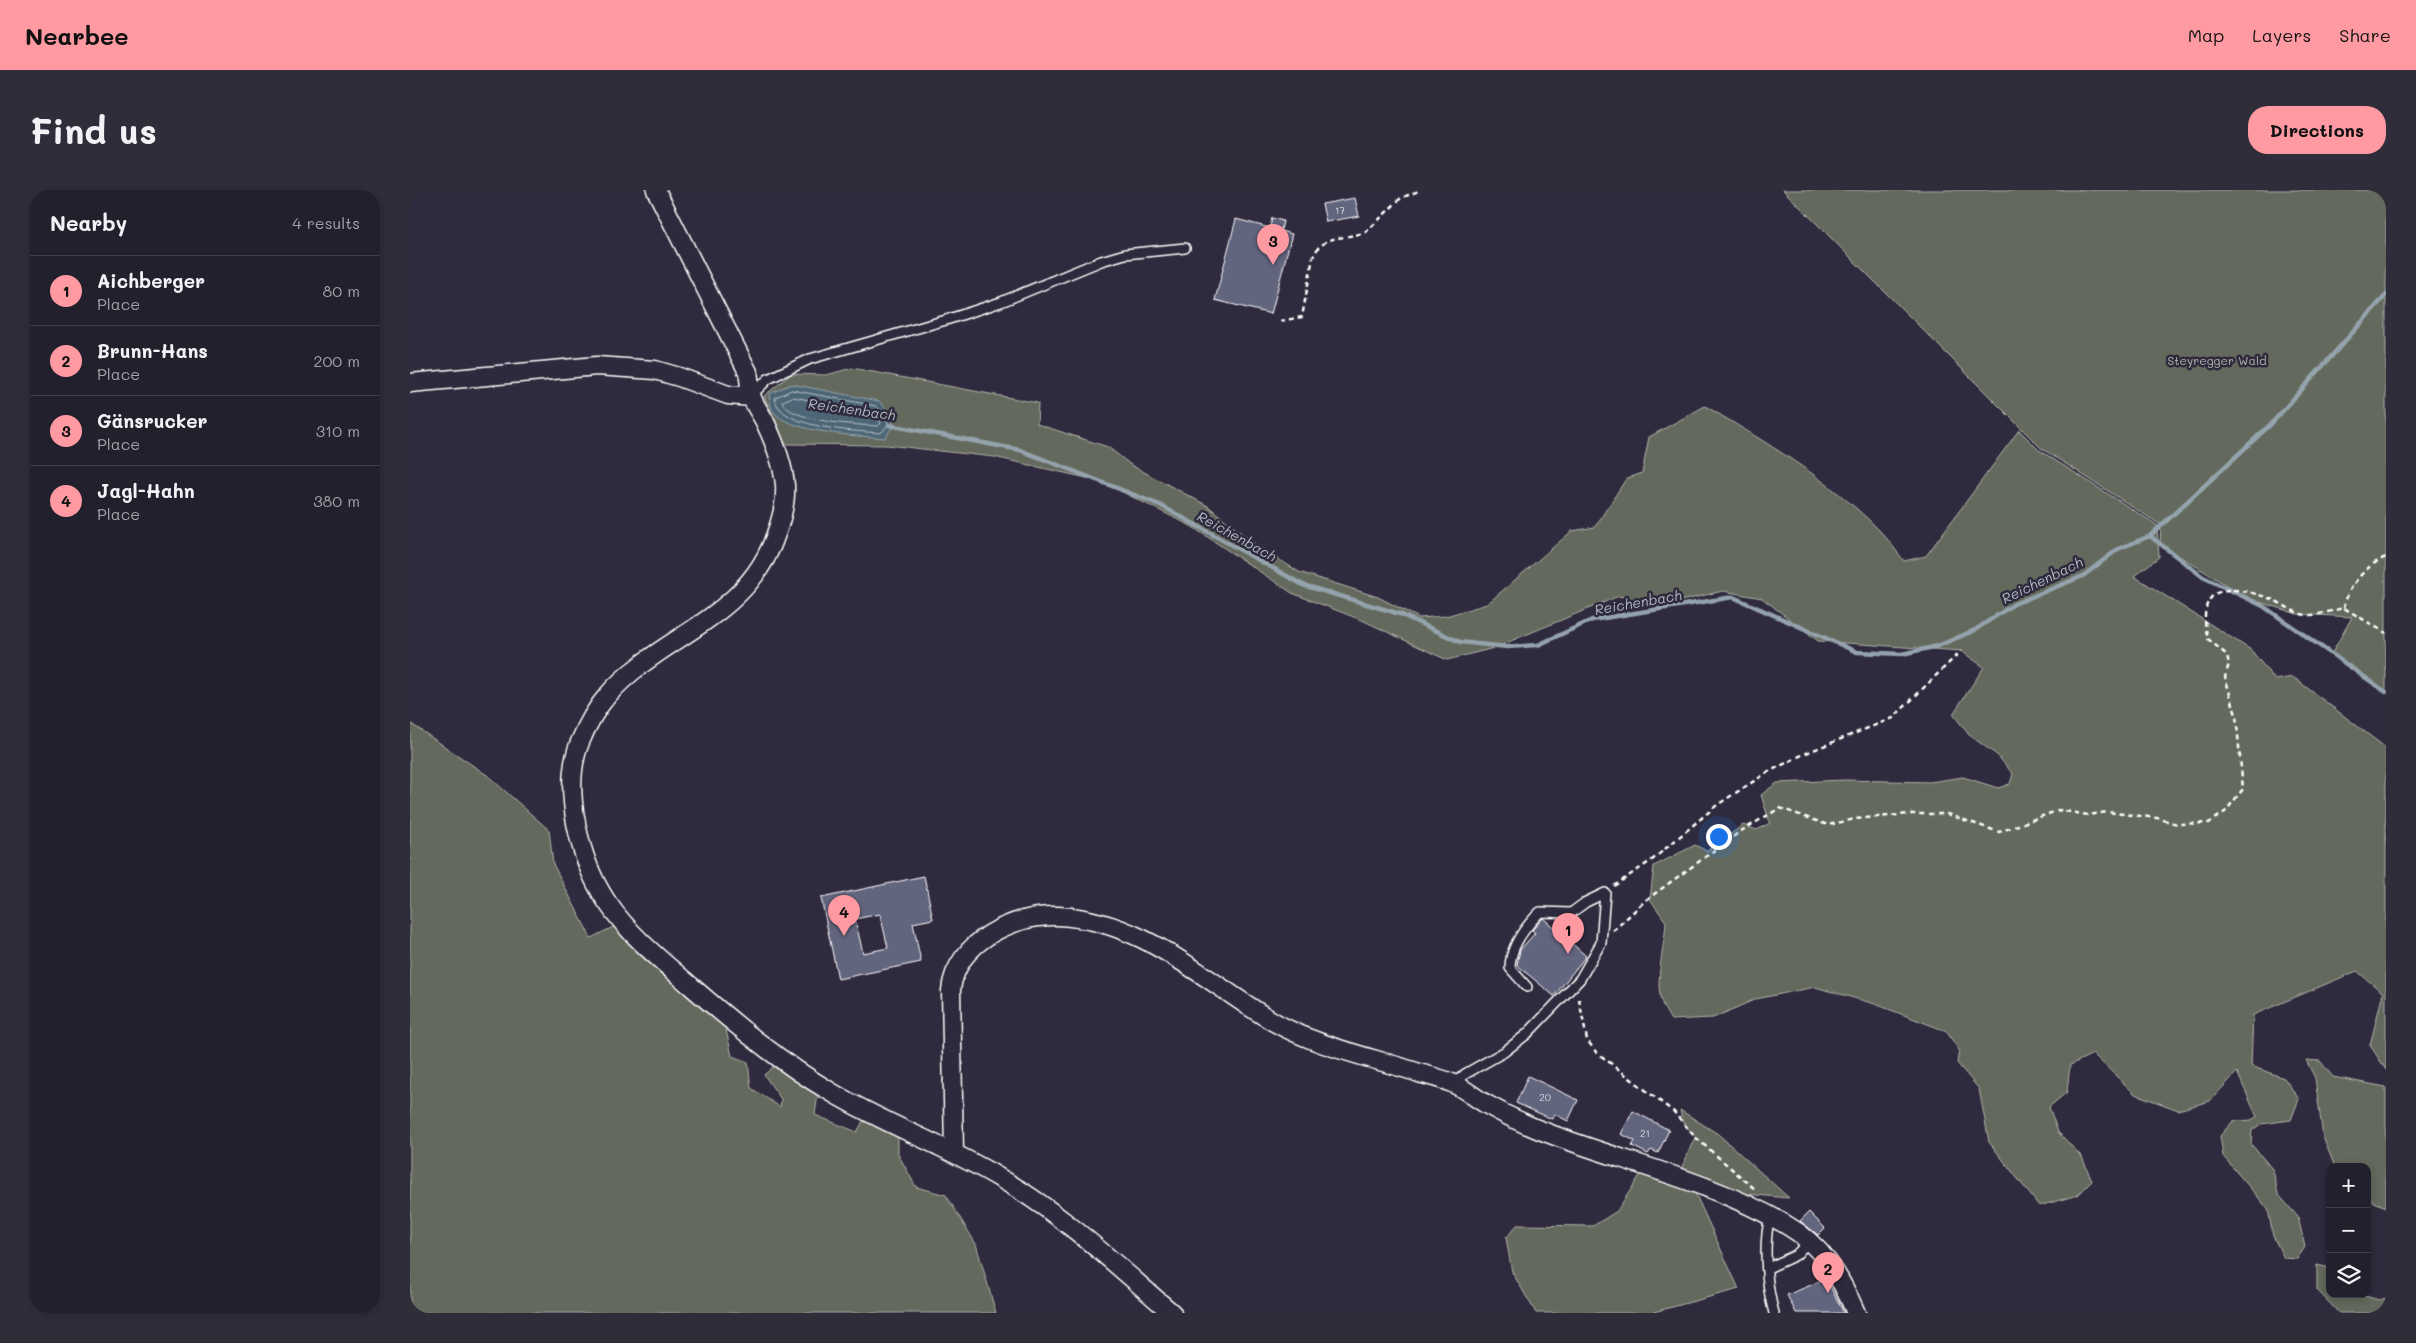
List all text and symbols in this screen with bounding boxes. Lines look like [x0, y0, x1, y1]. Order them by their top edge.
text: Nearbee [25, 20, 129, 51]
text: Map [2188, 23, 2224, 47]
text: Layers [2252, 23, 2311, 47]
text: Share [2339, 23, 2391, 47]
button: Directions [2248, 106, 2386, 154]
text: Find us [30, 107, 157, 153]
house number: 17 [1335, 203, 1345, 217]
text: Nearby [50, 209, 127, 236]
text: 4 results [292, 212, 360, 233]
pin: 3 [1257, 224, 1289, 265]
text: Aichberger [97, 268, 205, 293]
text: 1 [62, 280, 70, 301]
text: 80 m [323, 280, 360, 301]
text: Place [97, 293, 140, 314]
text: Brunn-Hans [97, 338, 208, 363]
text: 2 [62, 350, 70, 371]
text: 200 m [313, 350, 360, 371]
park label: Steyregger Wald [2167, 352, 2267, 368]
text: Place [97, 363, 140, 384]
water label: Reichenbach [807, 393, 897, 425]
text: Gänsrucker [97, 408, 207, 433]
text: 3 [61, 420, 71, 441]
text: 310 m [316, 420, 360, 441]
text: Place [97, 433, 140, 454]
text: Jagl-Hahn [97, 478, 195, 503]
text: 4 [61, 490, 71, 511]
text: 380 m [313, 490, 360, 511]
text: Place [97, 503, 140, 524]
water label: Reichenbach [1194, 506, 1280, 566]
water label: Reichenbach [1998, 552, 2086, 608]
water label: Reichenbach [1593, 585, 1683, 619]
your location [1706, 824, 1732, 850]
pin: 4 [828, 895, 860, 936]
pin: 1 [1552, 913, 1584, 954]
house number: 20 [1539, 1090, 1551, 1104]
house number: 21 [1640, 1126, 1650, 1140]
map controls [2326, 1163, 2371, 1298]
button: + [2326, 1163, 2371, 1208]
button: − [2326, 1208, 2371, 1253]
pin: 2 [1812, 1252, 1844, 1293]
button: layers [2326, 1253, 2371, 1298]

